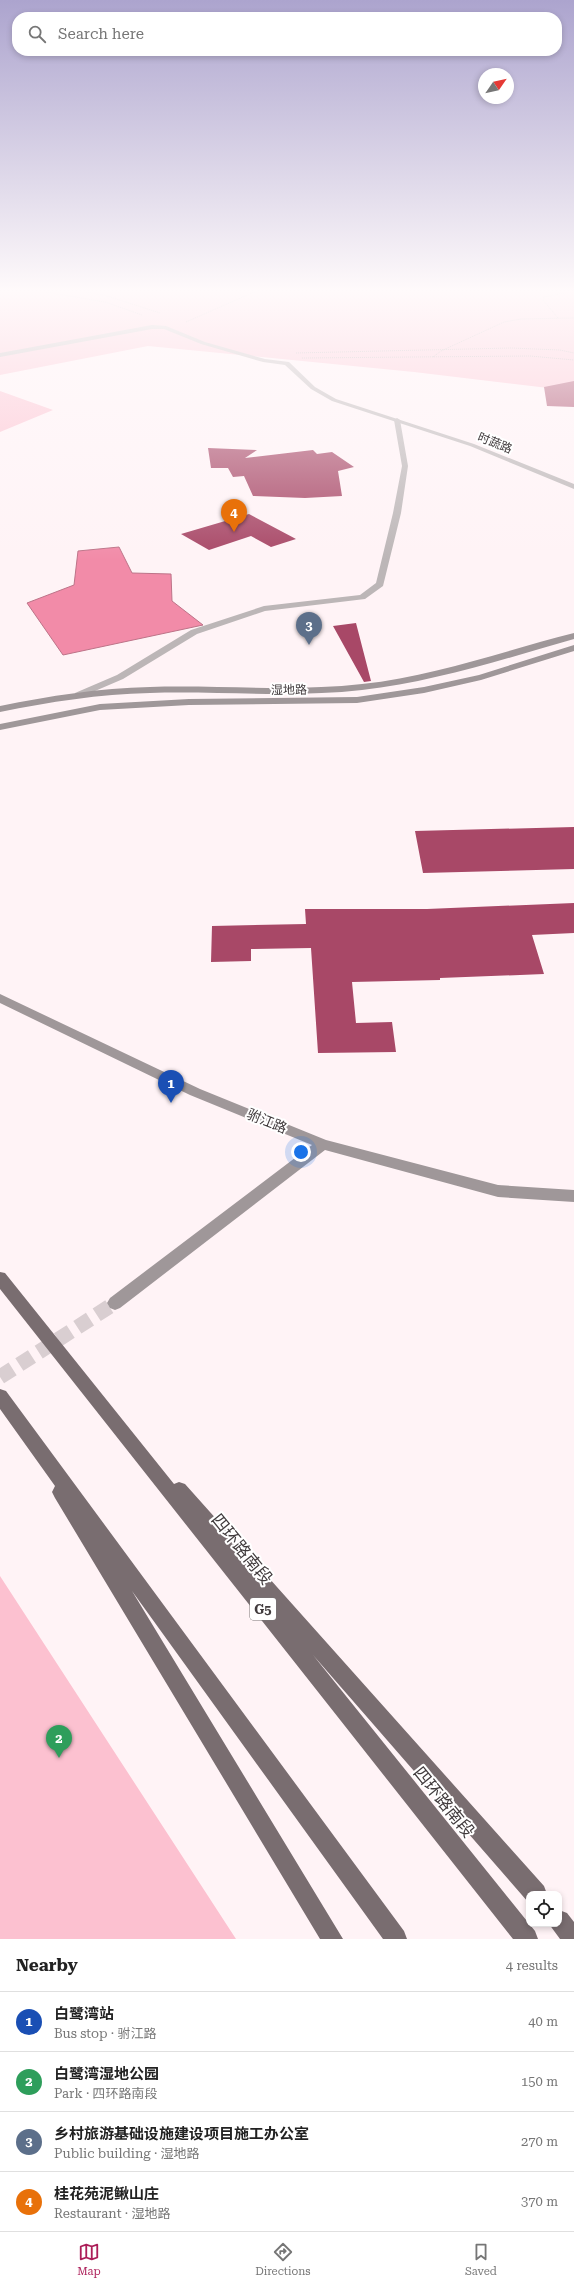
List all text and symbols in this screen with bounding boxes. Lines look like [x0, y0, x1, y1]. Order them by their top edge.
search box [12, 12, 562, 56]
icon: search [26, 23, 48, 45]
text: Search here [58, 25, 144, 43]
north arrow [478, 68, 514, 104]
street label: 时蔬路 [476, 430, 514, 456]
pin: 4 [221, 499, 247, 532]
pin: 3 [296, 612, 322, 645]
street label: 湿地路 [271, 683, 307, 697]
pin: 1 [158, 1070, 184, 1103]
street label: 驸江路 [245, 1106, 289, 1136]
your location [291, 1142, 311, 1162]
street label: 四环路南段 [207, 1510, 277, 1588]
road number: G5 [250, 1598, 276, 1620]
pin: 2 [46, 1725, 72, 1758]
street label: 四环路南段 [409, 1763, 479, 1841]
map controls [526, 1891, 562, 1927]
button: locate [526, 1891, 562, 1927]
text: Nearby [16, 1955, 78, 1975]
text: 4 results [506, 1958, 558, 1973]
text: 白鹭湾站 [54, 2005, 114, 2023]
text: 1 [25, 2014, 33, 2029]
text: 40 m [528, 2014, 558, 2029]
text: Bus stop · 驸江路 [54, 2026, 156, 2041]
text: 白鹭湾湿地公园 [54, 2065, 159, 2083]
text: 2 [25, 2074, 33, 2089]
text: 150 m [521, 2074, 558, 2089]
text: Park · 四环路南段 [54, 2086, 158, 2101]
text: 乡村旅游基础设施建设项目施工办公室 [54, 2125, 309, 2143]
text: 3 [25, 2134, 33, 2149]
text: 270 m [521, 2134, 558, 2149]
text: Public building · 湿地路 [54, 2146, 200, 2161]
text: 桂花苑泥鳅山庄 [54, 2185, 159, 2203]
text: 4 [25, 2194, 33, 2209]
text: 370 m [521, 2194, 558, 2209]
text: Restaurant · 湿地路 [54, 2206, 170, 2221]
tab: Map [77, 2241, 101, 2278]
tab: Directions [255, 2241, 311, 2278]
tab: Saved [465, 2241, 497, 2278]

